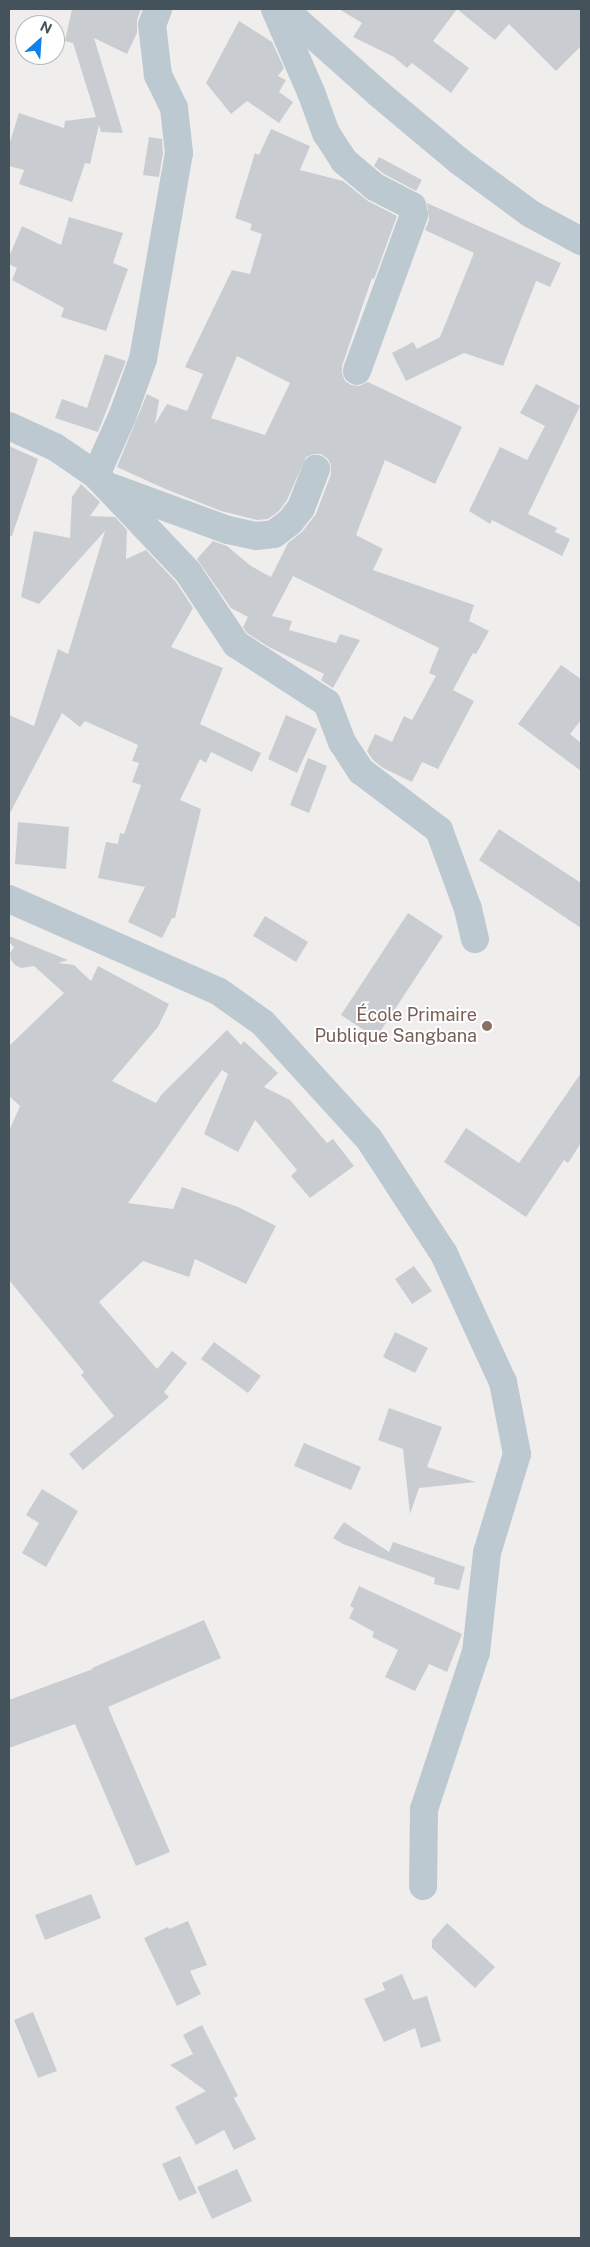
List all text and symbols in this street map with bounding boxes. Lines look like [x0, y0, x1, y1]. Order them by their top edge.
north arrow [15, 15, 65, 65]
text: N [38, 18, 55, 37]
place label: École Primaire Publique Sangbana [314, 1005, 477, 1048]
marker: École Primaire Publique Sangbana [481, 1020, 493, 1032]

